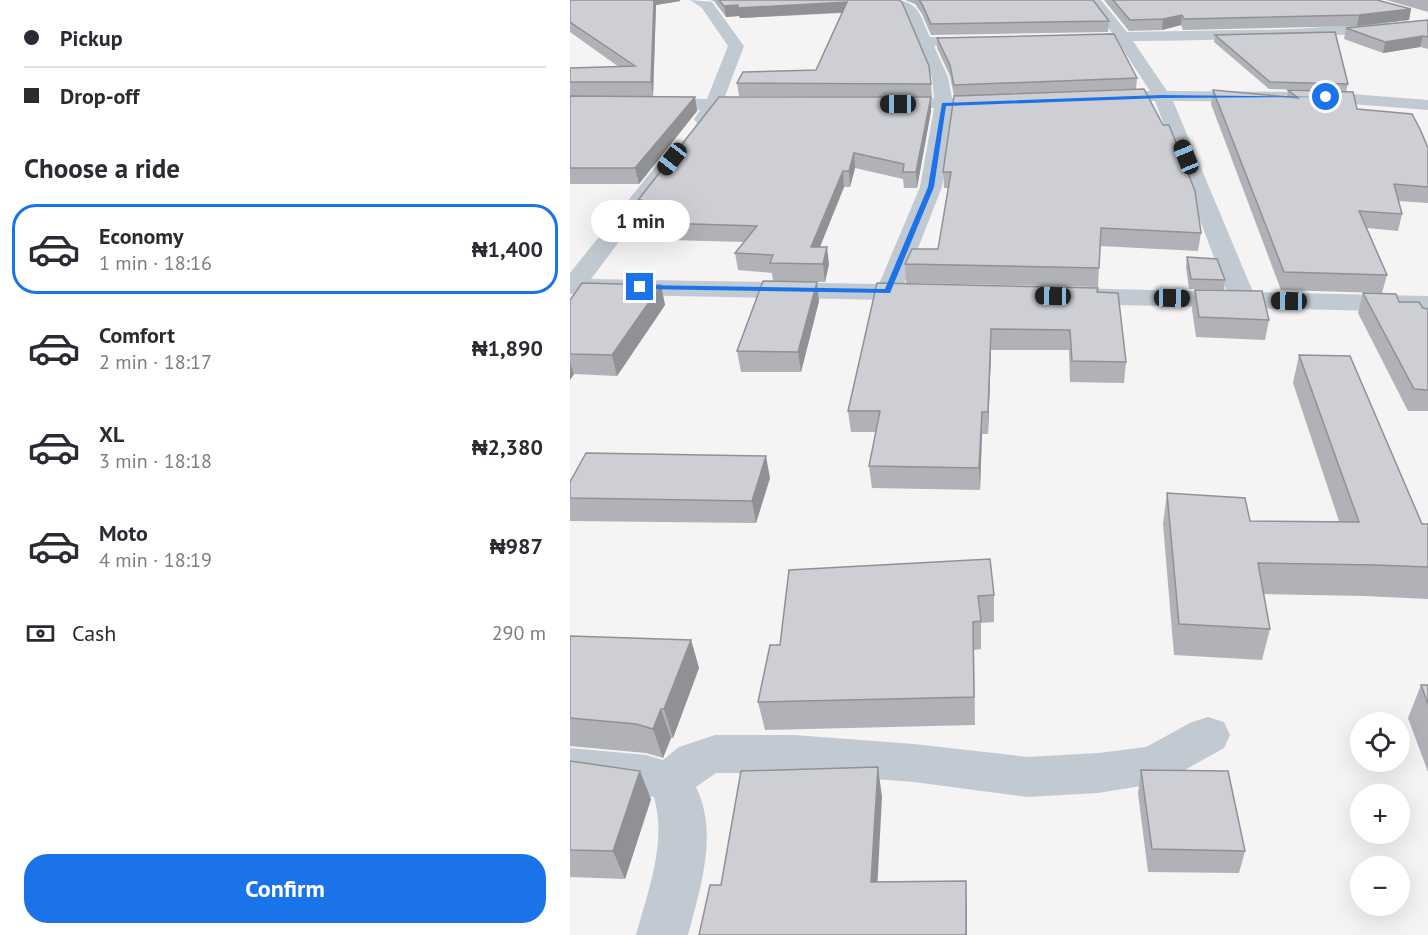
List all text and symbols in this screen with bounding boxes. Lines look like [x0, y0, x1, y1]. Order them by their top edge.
text: Pickup [60, 24, 123, 52]
text: Drop-off [60, 82, 139, 110]
route start [1312, 83, 1339, 110]
car [880, 95, 916, 113]
car [1171, 137, 1201, 177]
car [654, 139, 690, 179]
text: Choose a ride [24, 151, 180, 185]
callout: 1 min [590, 200, 689, 242]
text: 1 min [616, 208, 665, 234]
icon: car [27, 222, 81, 276]
text: Economy [99, 222, 183, 250]
text: ₦1,400 [472, 235, 543, 263]
text: 1 min · 18:16 [99, 250, 212, 276]
route end [626, 273, 653, 300]
car [1035, 287, 1071, 305]
car [1154, 289, 1190, 307]
car [1271, 292, 1307, 310]
icon: car [27, 321, 81, 375]
text: Comfort [99, 321, 175, 349]
text: ₦1,890 [472, 334, 543, 362]
text: 2 min · 18:17 [99, 349, 212, 375]
icon: car [27, 420, 81, 474]
text: XL [99, 420, 124, 448]
text: ₦2,380 [472, 433, 543, 461]
text: 3 min · 18:18 [99, 448, 212, 474]
icon: car [27, 519, 81, 573]
text: Moto [99, 519, 148, 547]
text: ₦987 [490, 532, 543, 560]
text: 4 min · 18:19 [99, 547, 212, 573]
icon: cash [24, 617, 57, 650]
text: Cash [72, 619, 116, 647]
text: 290 m [492, 620, 546, 646]
map controls [1350, 712, 1410, 916]
button: locate [1350, 712, 1410, 772]
button: + [1350, 784, 1410, 844]
button: Confirm [24, 854, 546, 923]
button: − [1350, 856, 1410, 916]

